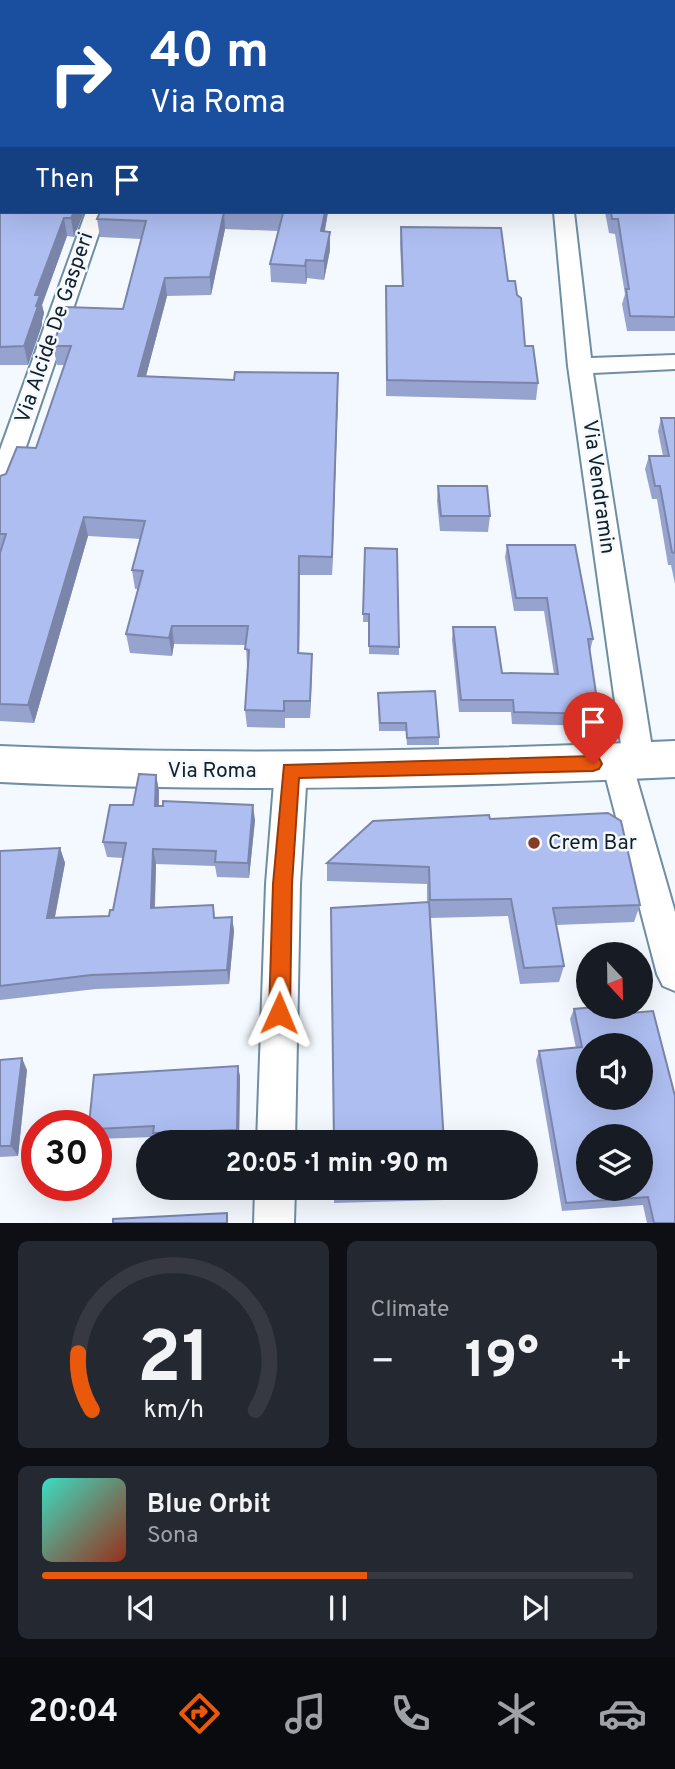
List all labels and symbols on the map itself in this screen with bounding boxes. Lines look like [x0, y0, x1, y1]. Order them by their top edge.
street label: Via Alcide De Gasperi [10, 229, 100, 427]
street label: Via Vendramin [575, 418, 621, 556]
pin [563, 692, 623, 764]
street label: Via Roma [168, 758, 257, 785]
place label: Crem Bar [548, 830, 637, 857]
marker: Crem Bar [526, 835, 542, 851]
north arrow [576, 942, 653, 1018]
position arrow [242, 976, 316, 1050]
speed limit sign: 30 [21, 1110, 112, 1201]

